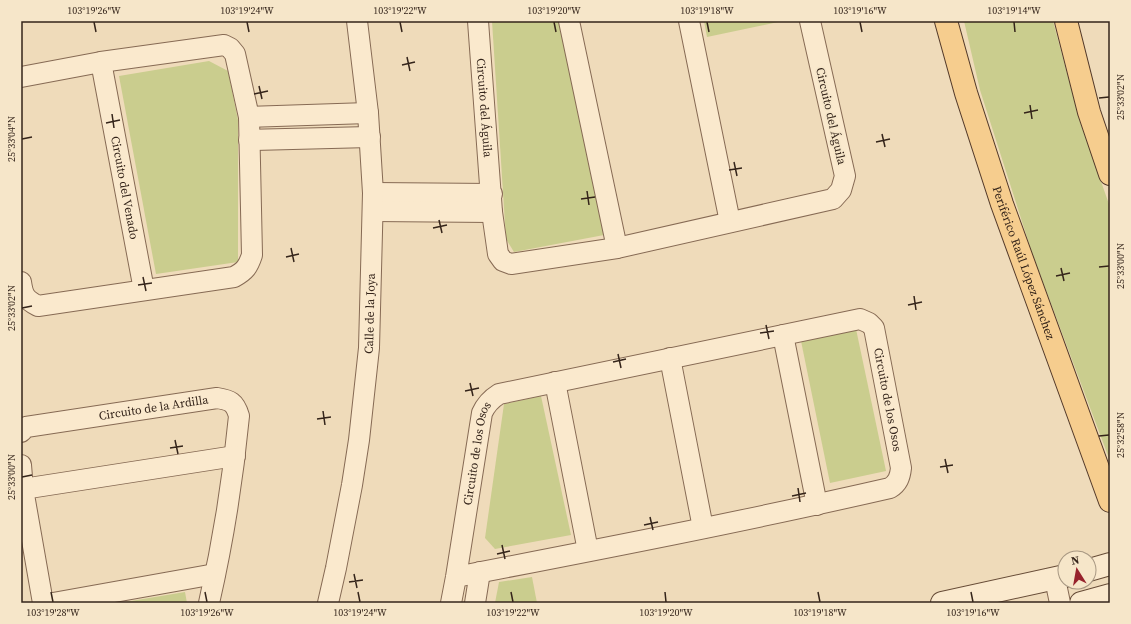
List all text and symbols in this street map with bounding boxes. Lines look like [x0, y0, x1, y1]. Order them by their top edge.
text: 103°19'26"W [67, 4, 121, 17]
text: 103°19'24"W [220, 4, 274, 17]
text: 103°19'22"W [373, 4, 427, 17]
text: 103°19'20"W [527, 4, 581, 17]
text: 103°19'18"W [680, 4, 734, 17]
text: 103°19'16"W [833, 4, 887, 17]
text: 103°19'14"W [987, 4, 1041, 17]
street label: Circuito del Águila [473, 58, 496, 159]
street label: Circuito del Águila [812, 66, 850, 167]
text: 25°33'02"N [1114, 74, 1127, 120]
text: 25°33'04"N [5, 116, 18, 162]
street label: Circuito del Venado [107, 135, 142, 241]
street label: Periférico Raúl López Sánchez [989, 184, 1059, 342]
text: 25°33'00"N [1114, 243, 1127, 289]
street label: Calle de la Joya [360, 272, 379, 355]
text: 25°33'02"N [5, 285, 18, 331]
street label: Circuito de los Osos [870, 346, 906, 453]
street label: Circuito de la Ardilla [98, 391, 210, 424]
street label: Circuito de los Osos [460, 398, 495, 506]
text: 25°32'58"N [1114, 412, 1127, 458]
text: 25°33'00"N [5, 454, 18, 500]
north arrow [1057, 550, 1097, 590]
text: N [1070, 553, 1081, 569]
text: 103°19'28"W [26, 606, 80, 619]
text: 103°19'26"W [180, 606, 234, 619]
text: 103°19'24"W [333, 606, 387, 619]
text: 103°19'22"W [486, 606, 540, 619]
text: 103°19'20"W [639, 606, 693, 619]
text: 103°19'18"W [793, 606, 847, 619]
text: 103°19'16"W [946, 606, 1000, 619]

